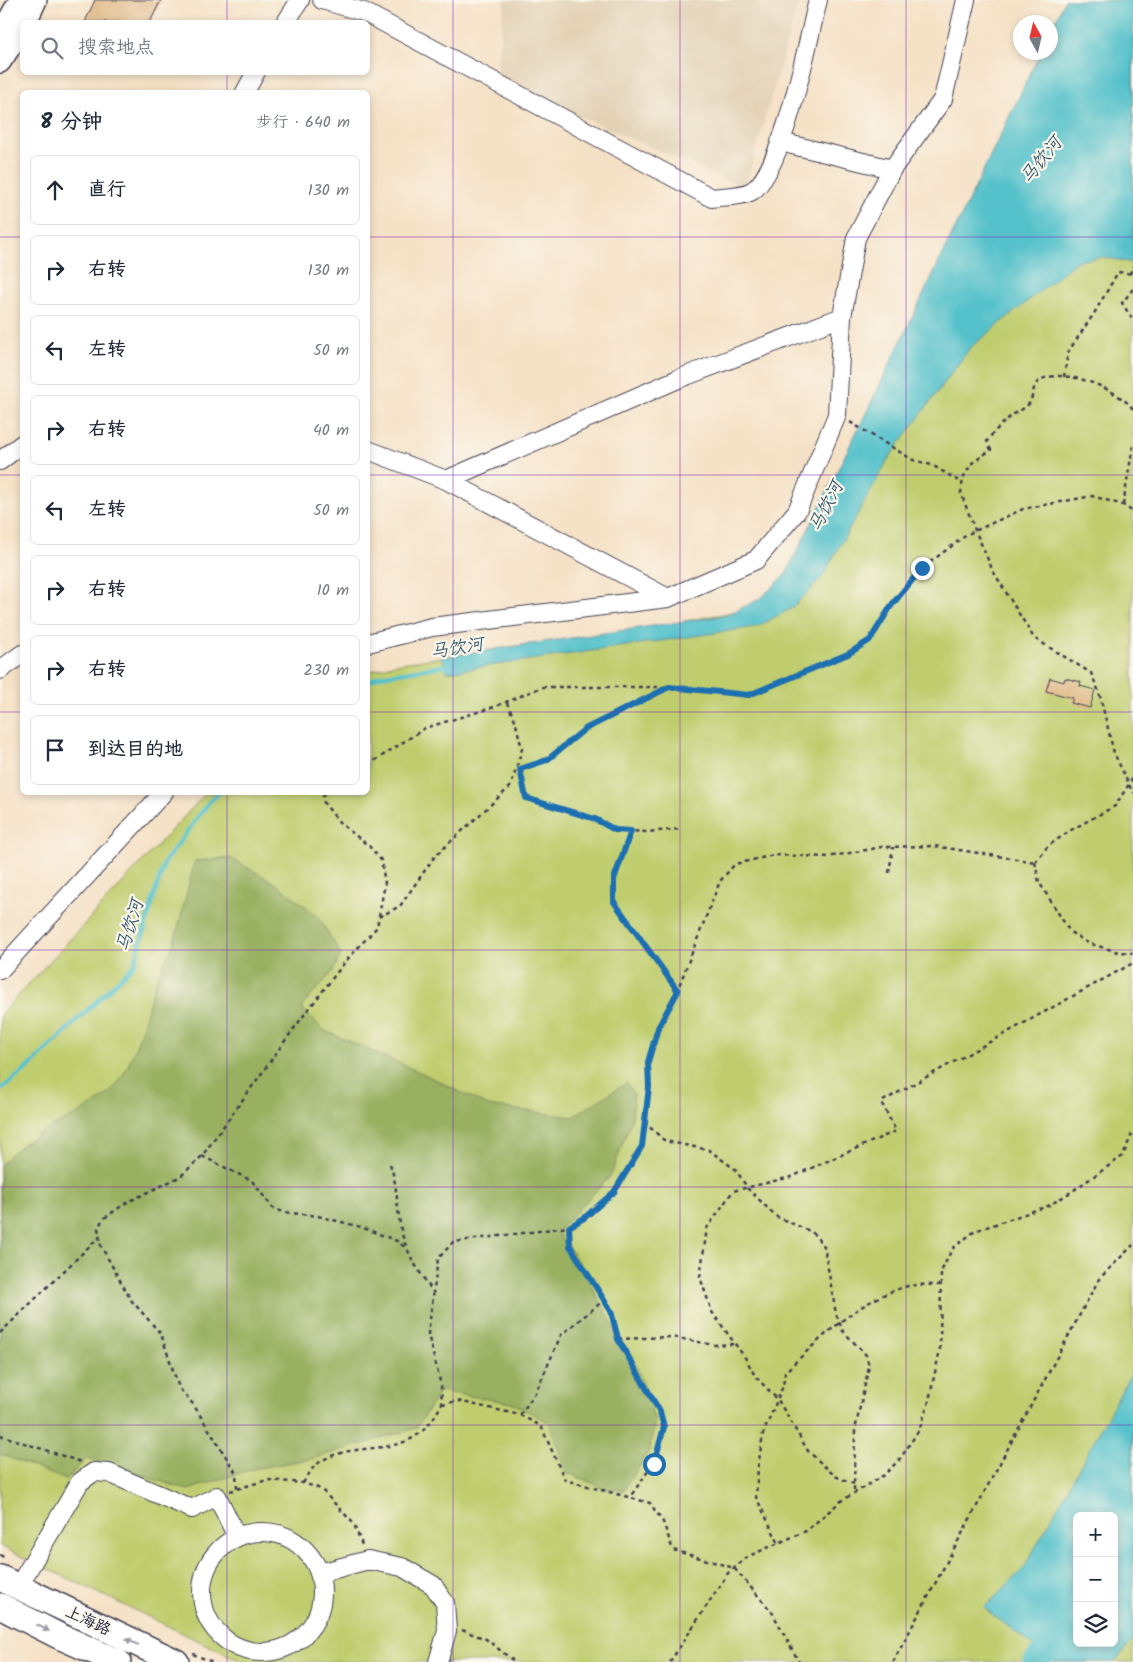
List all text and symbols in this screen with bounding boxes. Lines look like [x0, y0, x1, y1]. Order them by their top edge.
north arrow [1013, 15, 1058, 60]
search box [20, 20, 370, 75]
text: 搜索地点 [78, 33, 154, 63]
icon: search [38, 34, 66, 62]
text: 8 分钟 [40, 106, 102, 139]
text: 步行 · 640 m [257, 110, 350, 135]
water label: 马饮河 [1014, 129, 1072, 191]
text: 直行 [88, 175, 126, 205]
icon: ahead [41, 176, 69, 204]
text: 130 m [308, 178, 349, 203]
text: 右转 [88, 255, 126, 285]
icon: right [41, 256, 69, 284]
text: 130 m [308, 258, 349, 283]
text: 左转 [88, 335, 126, 365]
icon: left [41, 336, 69, 364]
text: 50 m [313, 338, 349, 363]
text: 右转 [88, 415, 126, 445]
icon: right [41, 416, 69, 444]
text: 40 m [313, 418, 349, 443]
water label: 马饮河 [802, 474, 854, 538]
text: 左转 [88, 495, 126, 525]
icon: left [41, 496, 69, 524]
text: 50 m [313, 498, 349, 523]
route end [911, 557, 934, 580]
text: 右转 [88, 575, 126, 605]
icon: right [41, 576, 69, 604]
text: 10 m [317, 578, 349, 603]
water label: 马饮河 [428, 630, 489, 668]
text: 右转 [88, 655, 126, 685]
icon: right [41, 656, 69, 684]
text: 230 m [303, 658, 349, 683]
text: 到达目的地 [88, 735, 183, 765]
icon: arrive [41, 736, 69, 764]
water label: 马饮河 [109, 893, 154, 956]
route start [643, 1453, 666, 1476]
map controls [1073, 1512, 1118, 1647]
button: + [1073, 1512, 1118, 1557]
button: − [1073, 1557, 1118, 1602]
street label: 上海路 [61, 1600, 115, 1642]
button: layers [1073, 1602, 1118, 1647]
one-way arrow [36, 1624, 50, 1632]
one-way arrow [125, 1637, 139, 1645]

